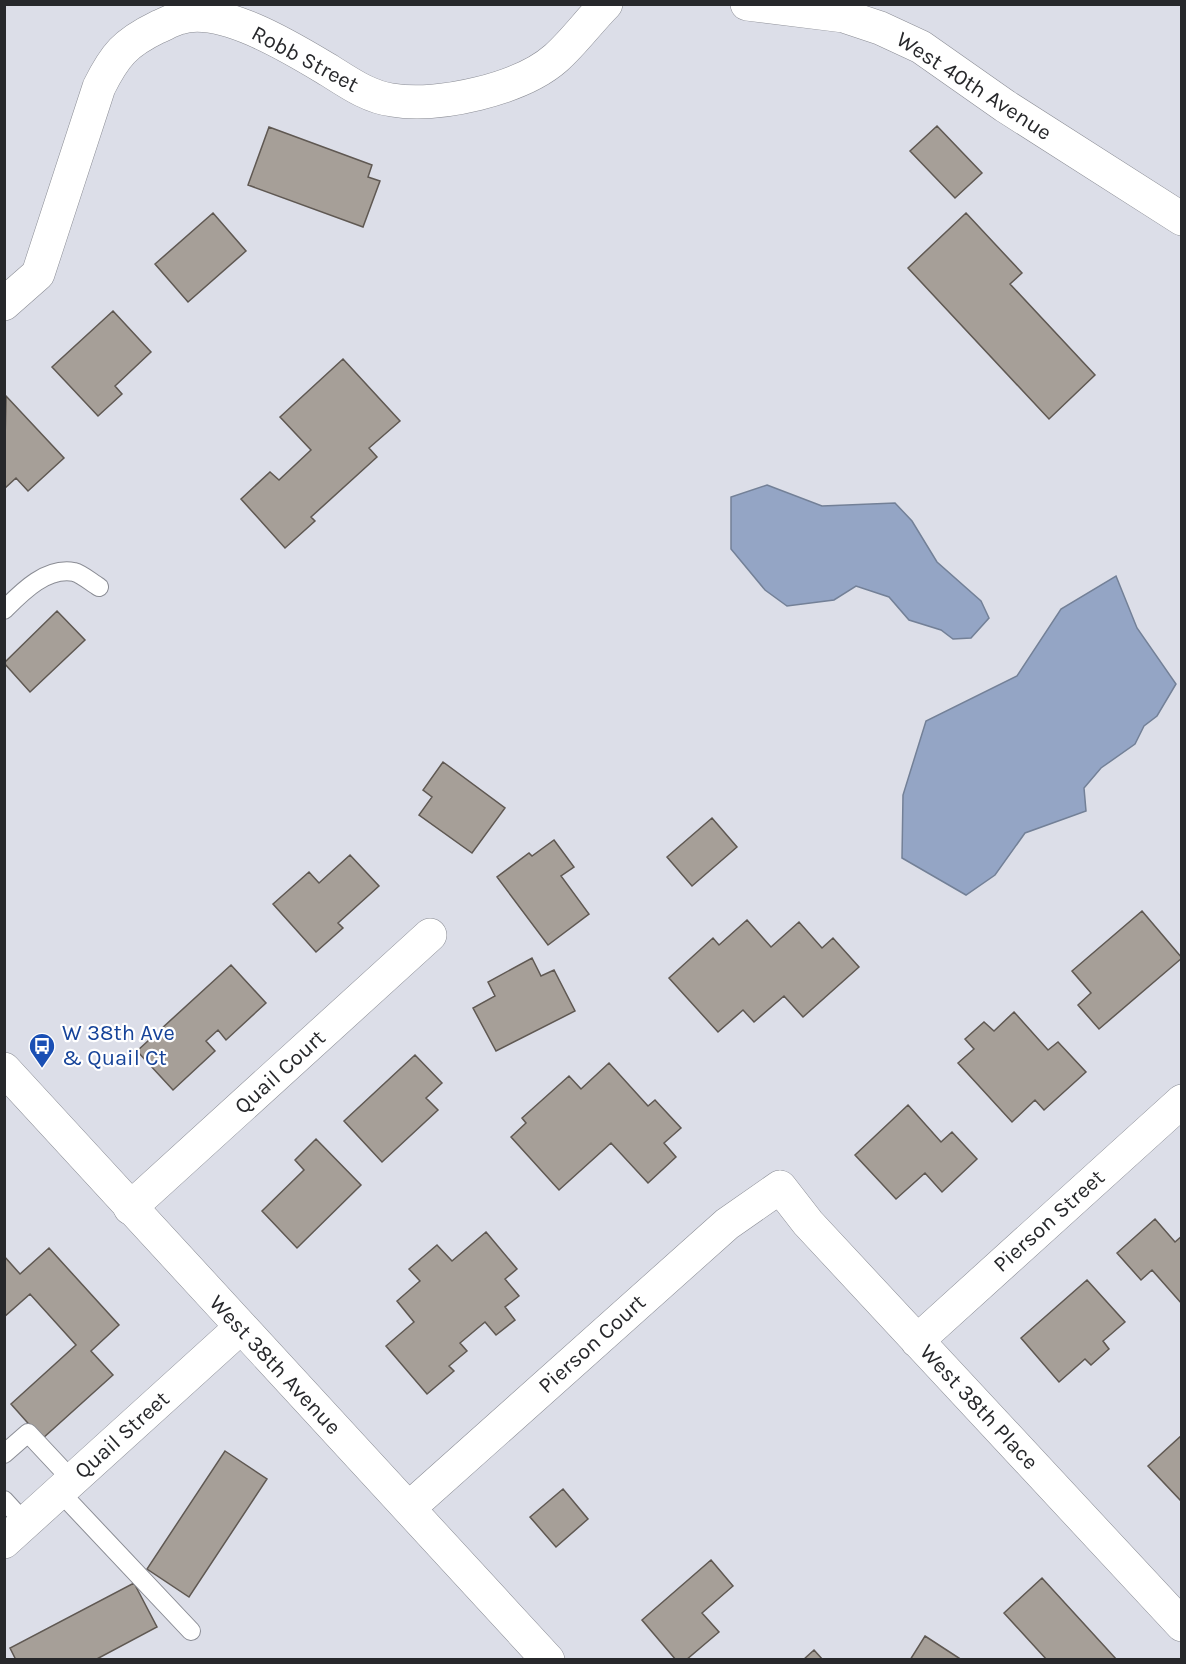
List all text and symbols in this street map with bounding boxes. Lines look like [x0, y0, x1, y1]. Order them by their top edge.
street label: Robb Street [247, 20, 363, 98]
street label: West 40th Avenue [892, 26, 1056, 146]
place label: W 38th Ave & Quail Ct [62, 1020, 175, 1071]
street label: Quail Court [229, 1025, 331, 1119]
bus stop icon: W 38th Ave & Quail Ct [27, 1031, 57, 1069]
street label: Pierson Street [988, 1164, 1110, 1278]
street label: Pierson Court [533, 1289, 651, 1399]
street label: West 38th Avenue [204, 1290, 346, 1440]
street label: West 38th Place [914, 1339, 1044, 1475]
street label: Quail Street [69, 1386, 175, 1484]

